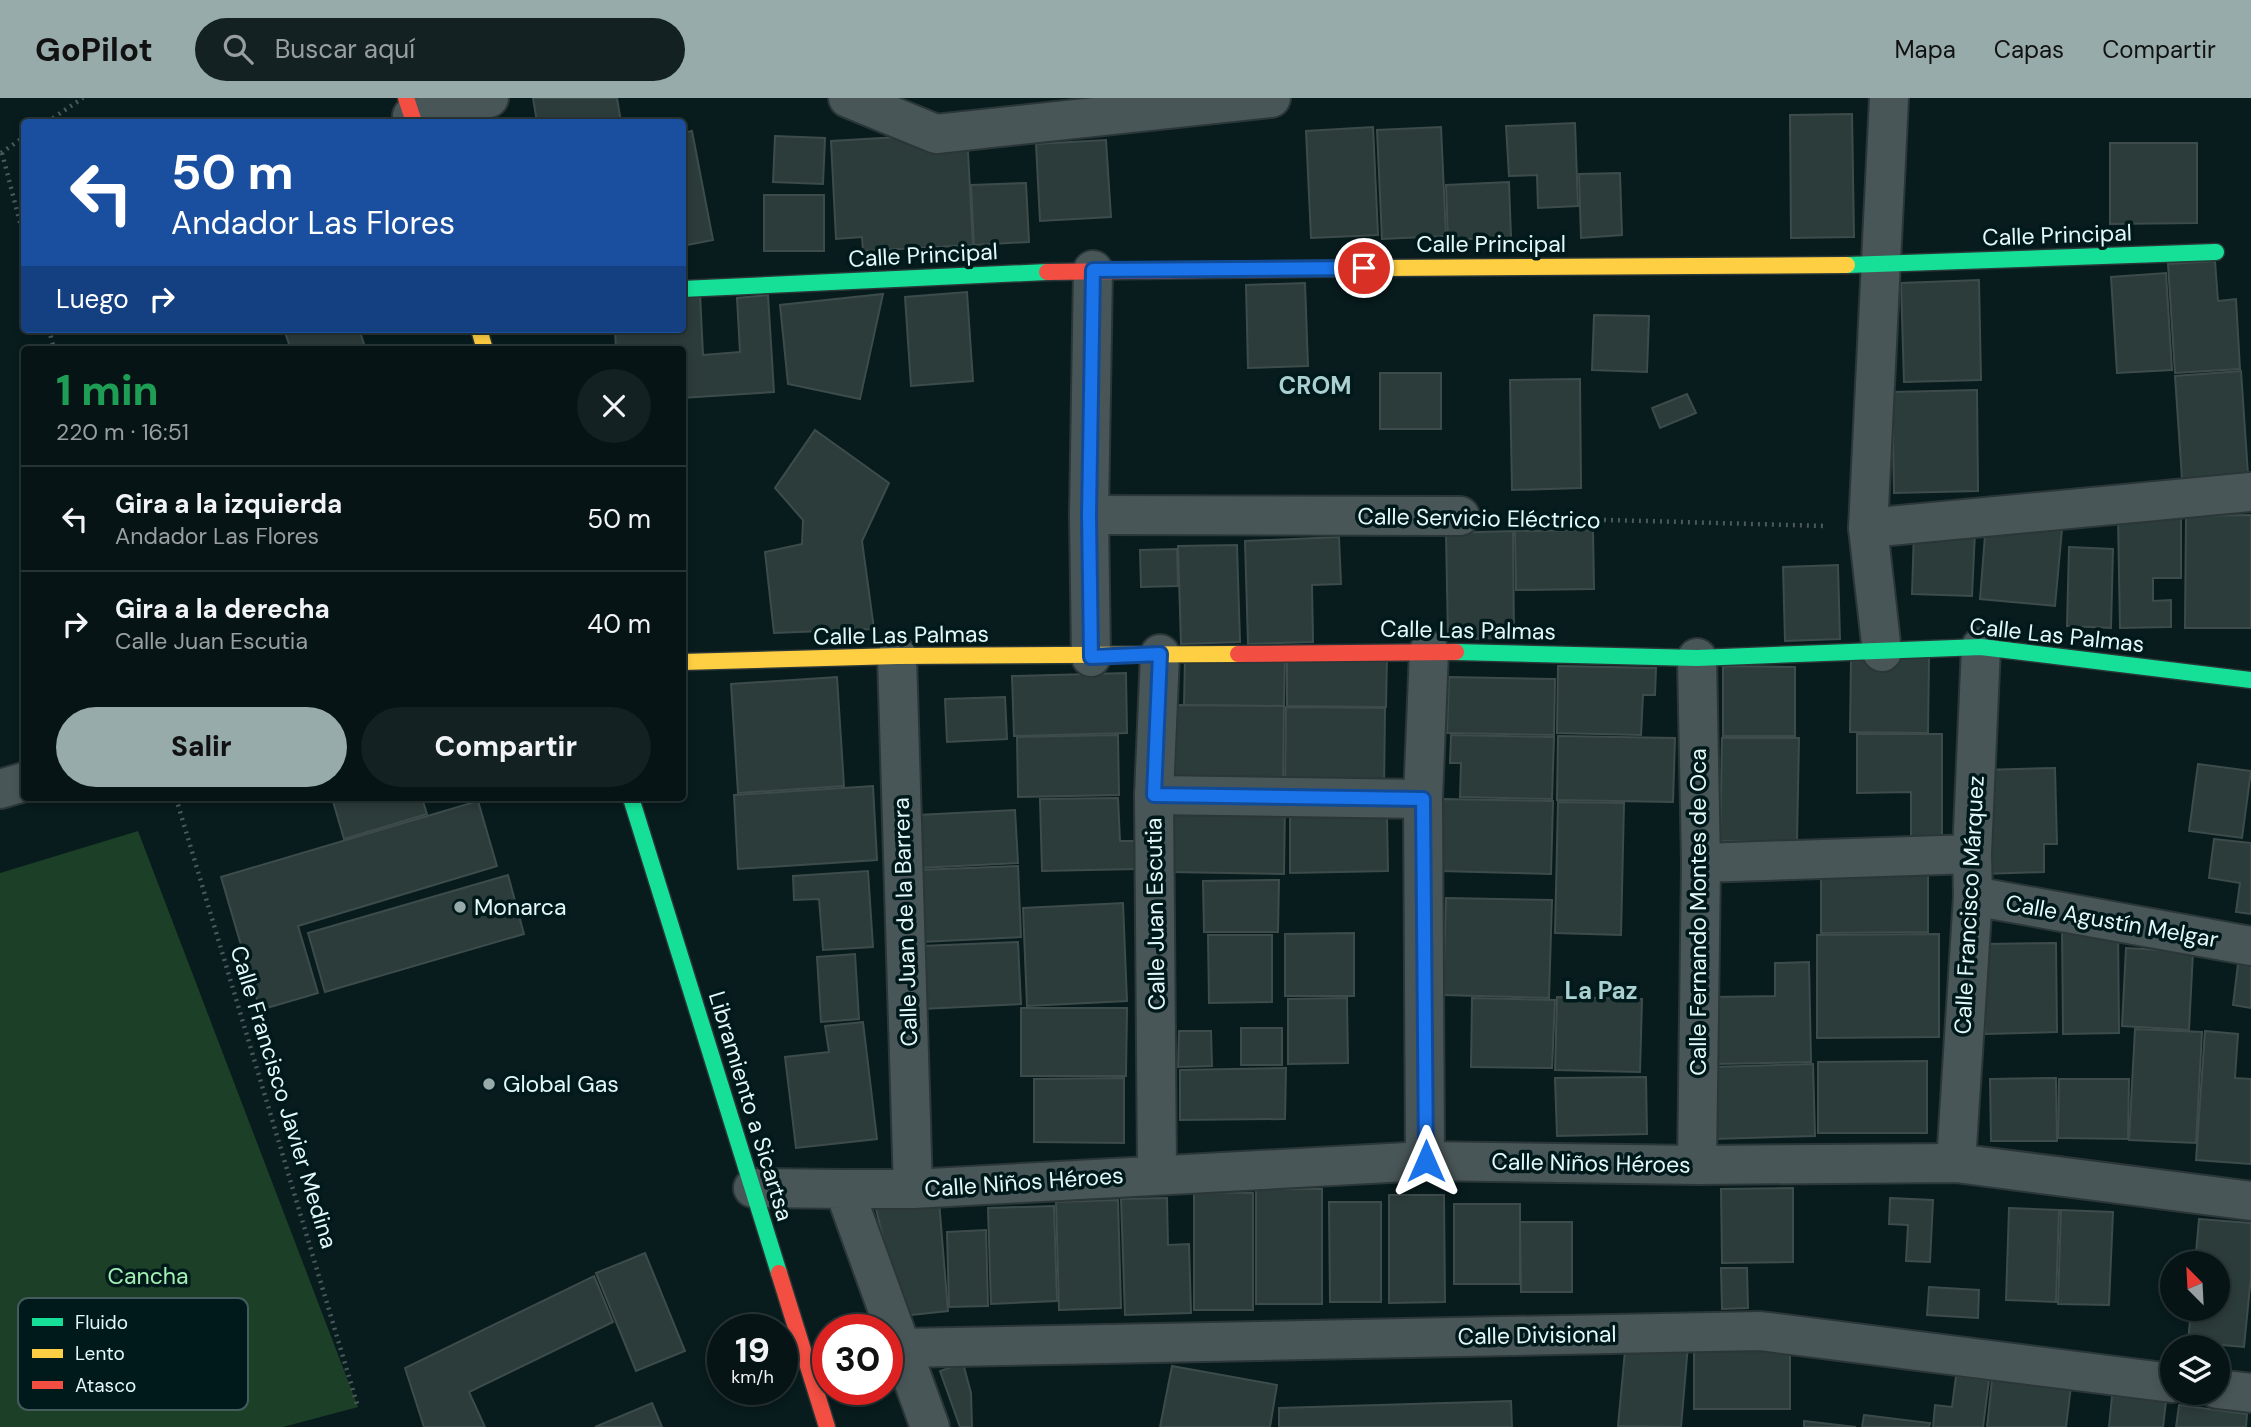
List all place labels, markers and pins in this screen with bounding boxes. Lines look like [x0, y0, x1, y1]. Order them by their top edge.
pin [1334, 238, 1394, 298]
place label: Monarca [474, 892, 566, 922]
marker: Monarca [452, 899, 468, 915]
place label: Global Gas [503, 1069, 619, 1099]
marker: Global Gas [481, 1076, 497, 1092]

